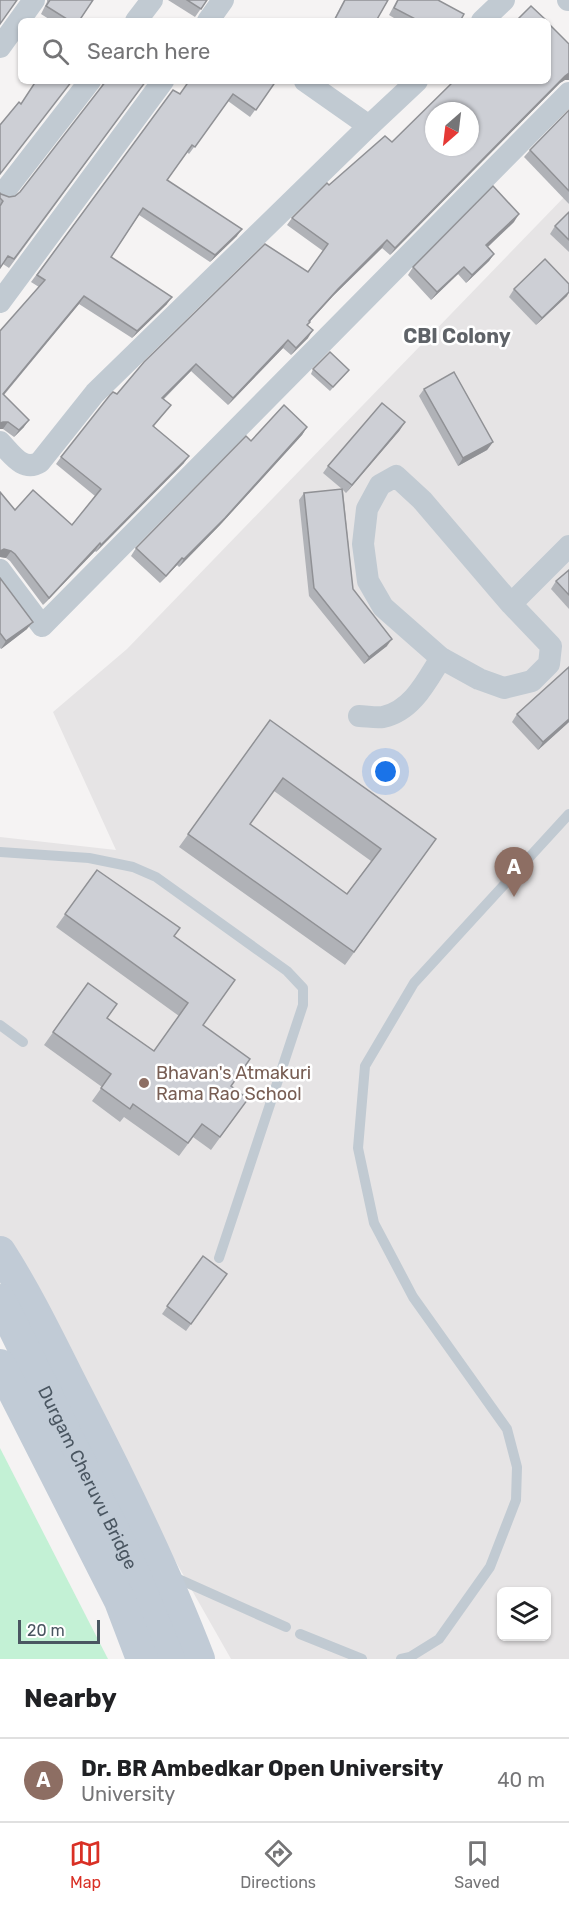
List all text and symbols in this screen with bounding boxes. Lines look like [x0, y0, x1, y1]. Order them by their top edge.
search box [18, 18, 551, 84]
icon: search [39, 35, 72, 68]
text: Search here [87, 38, 210, 65]
north arrow [425, 102, 479, 156]
district label: CBI Colony [403, 324, 511, 348]
your location [371, 757, 400, 786]
pin: A [494, 848, 534, 897]
place label: Bhavan's Atmakuri Rama Rao School [156, 1062, 311, 1105]
marker: Bhavan's Atmakuri Rama Rao School [137, 1076, 151, 1090]
street label: Durgam Cheruvu Bridge [33, 1382, 142, 1573]
map controls [497, 1587, 551, 1641]
button: layers [497, 1587, 551, 1641]
scale bar [18, 1617, 100, 1644]
text: 20 m [27, 1621, 65, 1640]
text: Nearby [24, 1683, 117, 1714]
text: Dr. BR Ambedkar Open University [81, 1755, 443, 1782]
text: A [36, 1768, 51, 1792]
text: 40 m [497, 1768, 545, 1792]
text: University [81, 1782, 175, 1806]
tab: Map [69, 1837, 102, 1892]
tab: Directions [240, 1837, 316, 1892]
tab: Saved [454, 1837, 500, 1892]

